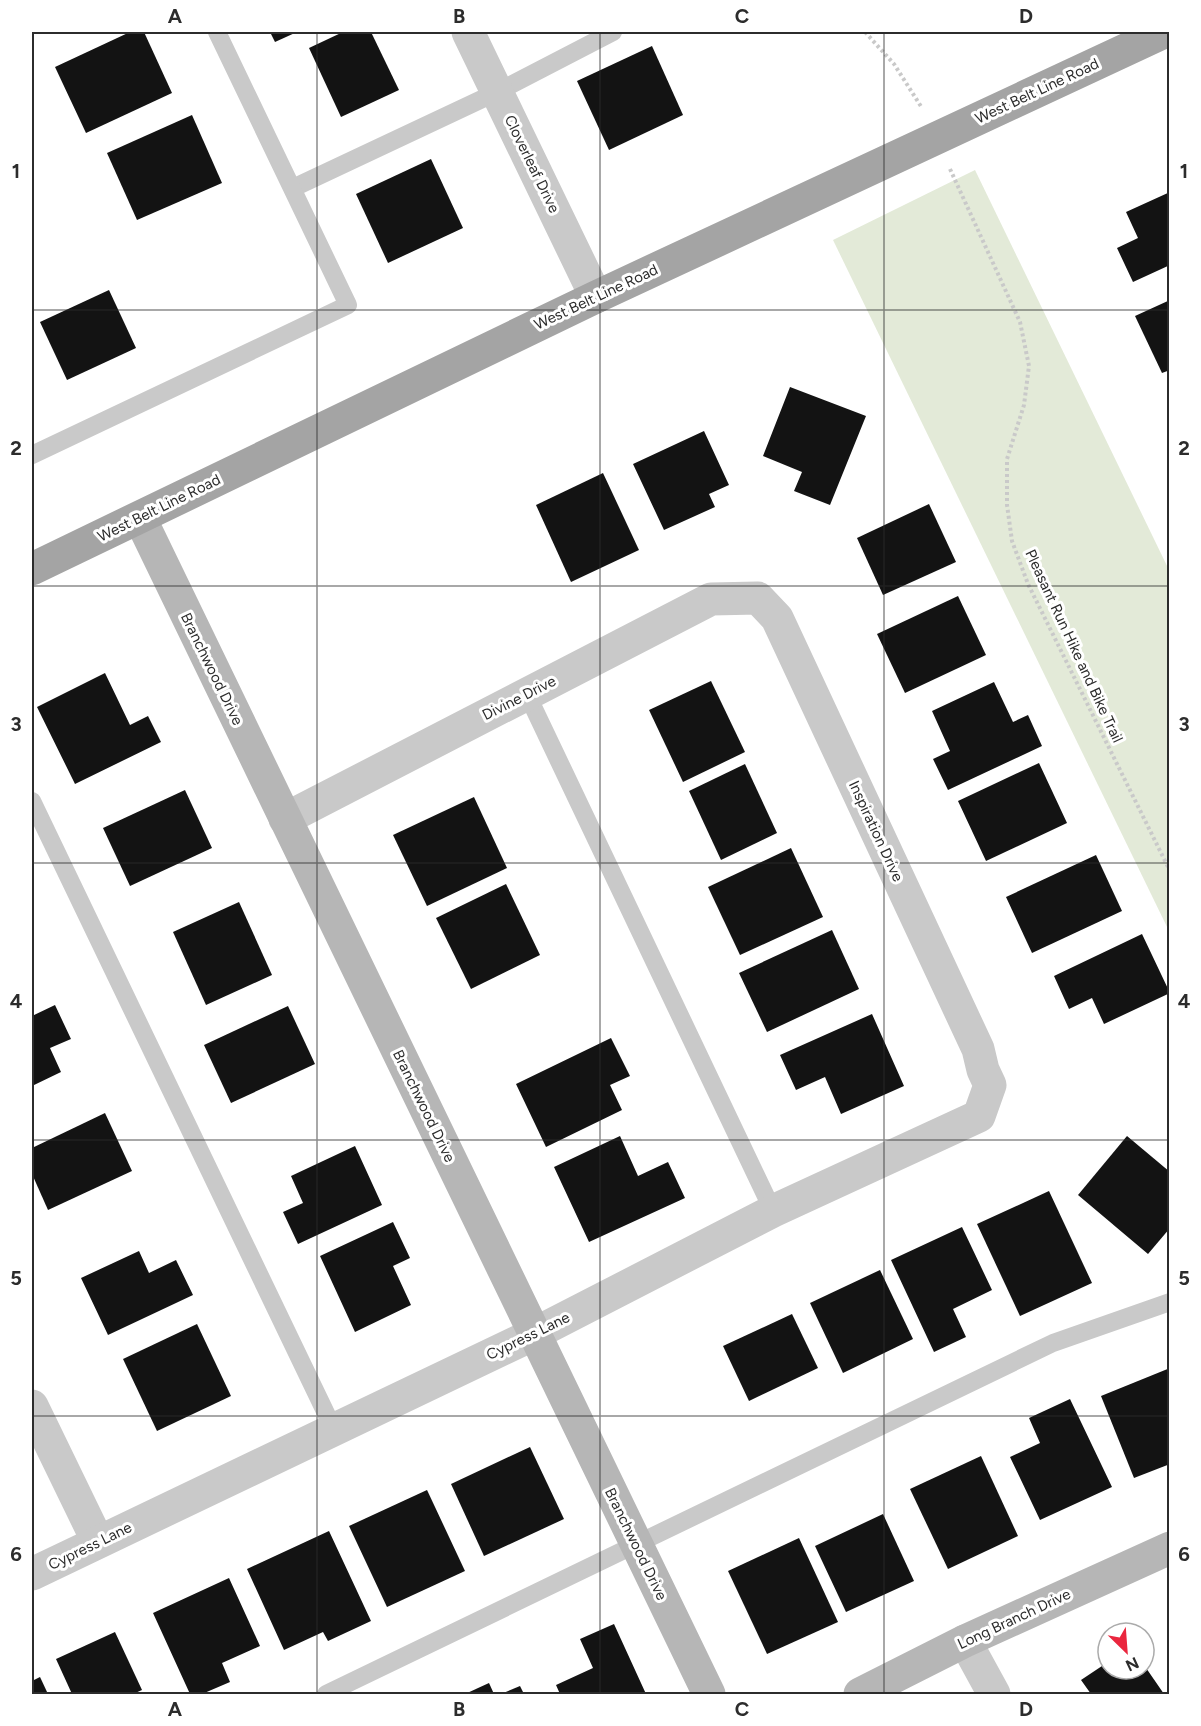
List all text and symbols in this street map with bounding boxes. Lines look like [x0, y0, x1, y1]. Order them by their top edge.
text: A [168, 4, 183, 28]
text: B [453, 4, 465, 28]
text: C [735, 4, 749, 28]
text: D [1019, 4, 1033, 28]
street label: West Belt Line Road [972, 54, 1102, 128]
street label: Cloverleaf Drive [501, 112, 563, 216]
text: 1 [12, 159, 20, 183]
text: 1 [1180, 159, 1188, 183]
street label: West Belt Line Road [531, 260, 661, 334]
text: 2 [10, 436, 22, 460]
text: 2 [1178, 436, 1190, 460]
street label: West Belt Line Road [95, 470, 223, 546]
street label: Pleasant Run Hike and Bike Trail [1021, 547, 1127, 745]
street label: Branchwood Drive [177, 610, 247, 728]
street label: Divine Drive [479, 672, 559, 724]
text: 3 [10, 712, 22, 736]
text: 3 [1178, 712, 1190, 736]
street label: Inspiration Drive [845, 778, 907, 884]
text: 4 [10, 989, 23, 1013]
text: 4 [1178, 989, 1191, 1013]
street label: Branchwood Drive [389, 1047, 459, 1165]
text: 5 [10, 1266, 22, 1290]
text: 5 [1178, 1266, 1190, 1290]
street label: Cypress Lane [483, 1308, 573, 1364]
street label: Branchwood Drive [601, 1485, 671, 1603]
street label: Cypress Lane [45, 1518, 135, 1574]
text: 6 [10, 1542, 22, 1566]
text: 6 [1178, 1542, 1190, 1566]
street label: Long Branch Drive [955, 1585, 1073, 1653]
north arrow [1096, 1621, 1156, 1681]
text: N [1123, 1653, 1142, 1675]
text: A [168, 1697, 183, 1721]
text: B [453, 1697, 465, 1721]
text: C [735, 1697, 749, 1721]
text: D [1019, 1697, 1033, 1721]

